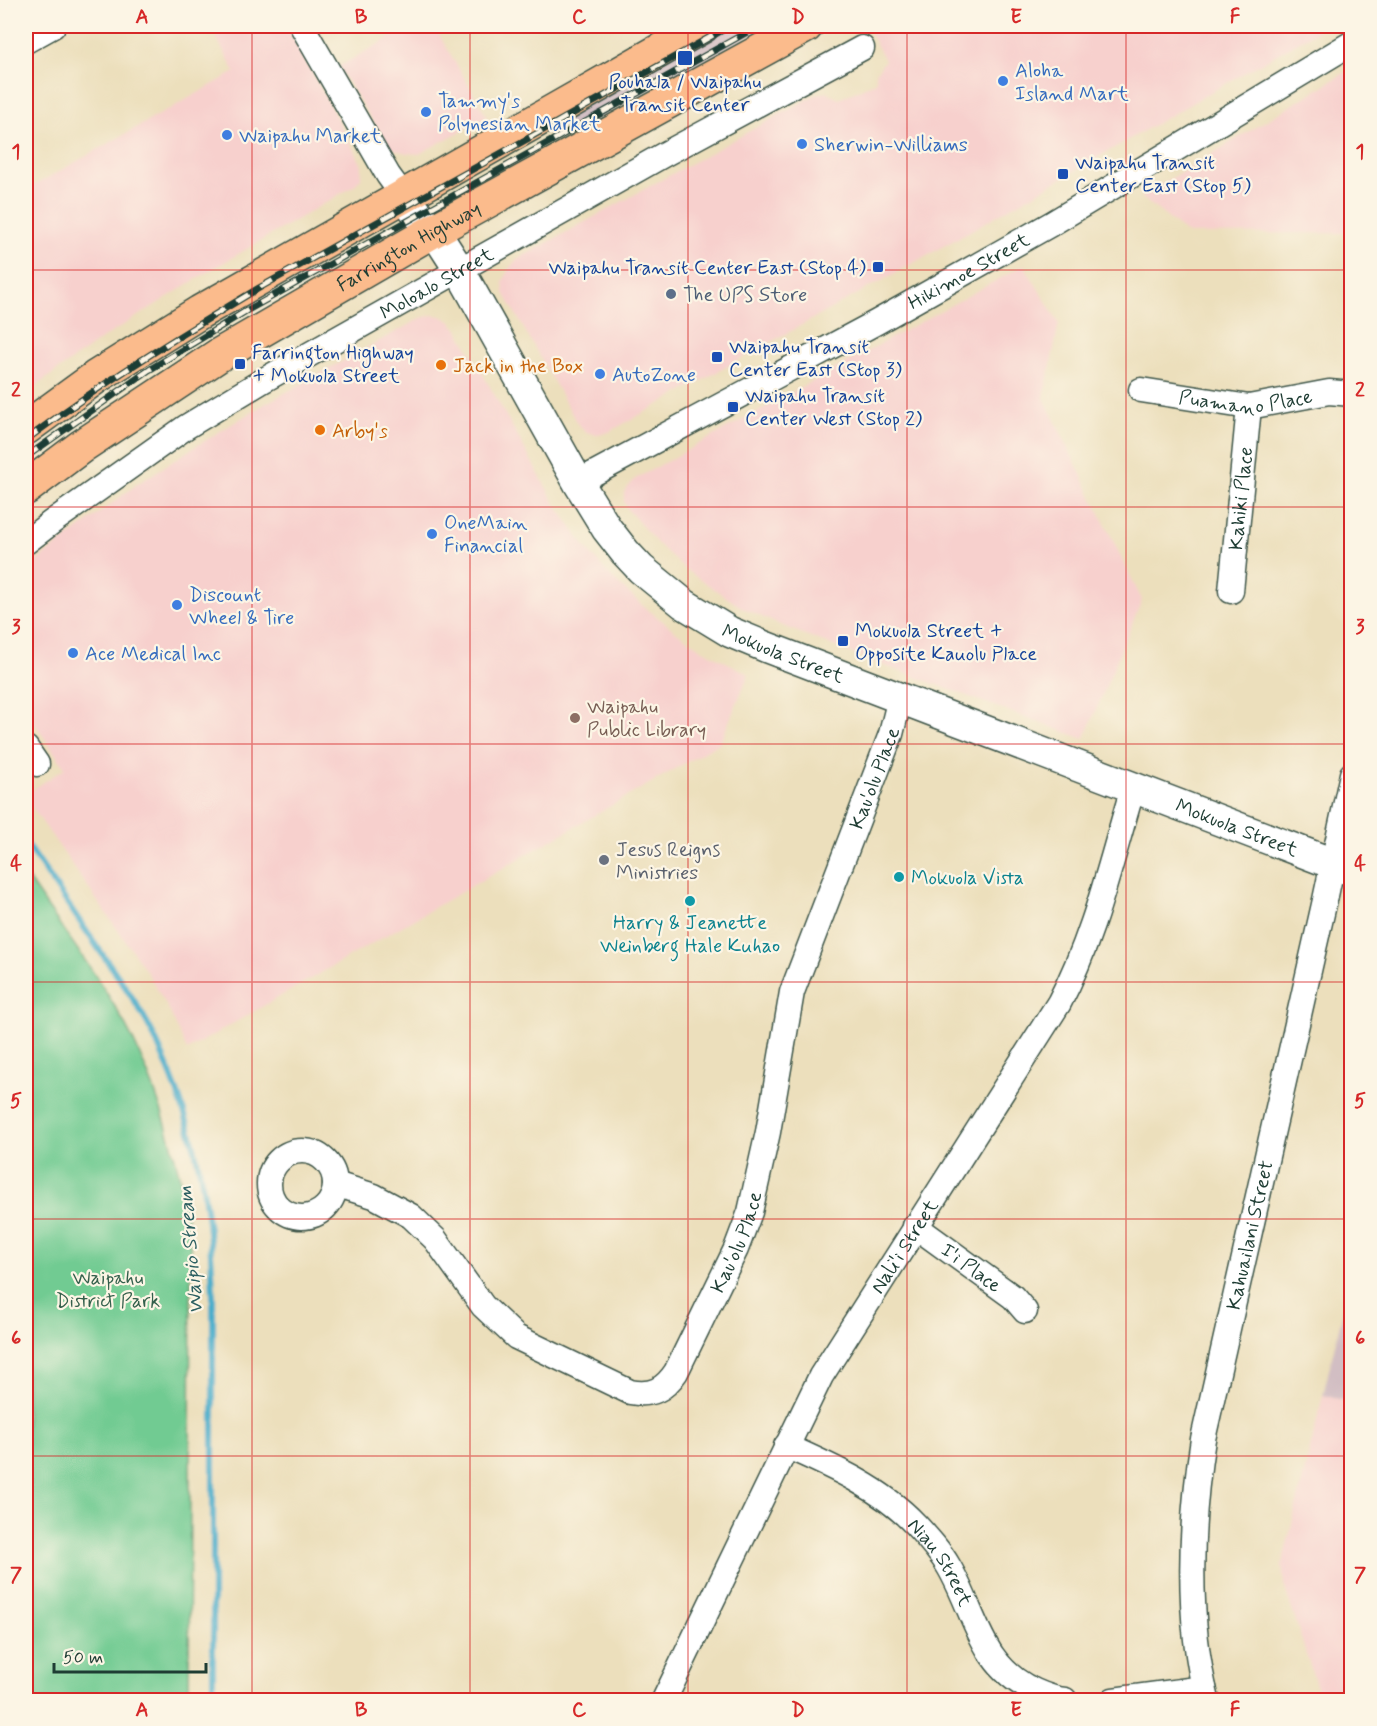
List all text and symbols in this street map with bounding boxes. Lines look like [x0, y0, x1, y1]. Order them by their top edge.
text: A [135, 4, 149, 31]
text: B [355, 4, 368, 31]
text: C [572, 4, 587, 31]
text: D [791, 4, 805, 31]
text: E [1010, 4, 1022, 31]
text: F [1230, 4, 1241, 31]
marker: Pouhala / Waipahu Transit Center [676, 49, 694, 67]
place label: Aloha Island Mart [1015, 58, 1129, 108]
place label: Pouhala / Waipahu Transit Center [609, 69, 761, 119]
marker: Aloha Island Mart [996, 74, 1010, 88]
place label: Tammy's Polynesian Market [438, 88, 601, 138]
marker: Tammy's Polynesian Market [419, 105, 433, 119]
place label: Waipahu Market [239, 123, 382, 150]
marker: Waipahu Market [220, 128, 234, 142]
place label: Sherwin-Williams [814, 132, 968, 159]
marker: Sherwin-Williams [795, 137, 809, 151]
text: 1 [12, 139, 20, 166]
text: 1 [1356, 139, 1364, 166]
place label: Waipahu Transit Center East (Stop 5) [1075, 150, 1251, 200]
marker: Waipahu Transit Center East (Stop 5) [1056, 167, 1070, 181]
street label: Farrington Highway [332, 195, 486, 299]
street label: Hikimoe Street [903, 227, 1035, 317]
street label: Moloalo Street [375, 241, 499, 327]
place label: Waipahu Transit Center East (Stop 4) [548, 255, 866, 282]
marker: Waipahu Transit Center East (Stop 4) [871, 260, 885, 274]
place label: The UPS Store [683, 282, 807, 309]
marker: The UPS Store [664, 287, 678, 301]
place label: Waipahu Transit Center East (Stop 3) [729, 334, 902, 384]
place label: Farrington Highway + Mokuola Street [252, 340, 414, 390]
marker: Waipahu Transit Center East (Stop 3) [710, 350, 724, 364]
place label: Jack in the Box [453, 353, 583, 380]
marker: Farrington Highway + Mokuola Street [233, 357, 247, 371]
marker: Jack in the Box [434, 358, 448, 372]
place label: AutoZone [612, 362, 696, 389]
marker: AutoZone [593, 367, 607, 381]
text: 2 [11, 377, 21, 404]
text: 2 [1355, 377, 1365, 404]
place label: Waipahu Transit Center West (Stop 2) [745, 383, 922, 433]
street label: Puamano Place [1177, 383, 1315, 423]
marker: Waipahu Transit Center West (Stop 2) [726, 400, 740, 414]
place label: Arby's [332, 418, 388, 445]
marker: Arby's [313, 423, 327, 437]
street label: Kahiki Place [1223, 446, 1260, 551]
place label: OneMain Financial [444, 510, 528, 560]
marker: OneMain Financial [425, 527, 439, 541]
place label: Discount Wheel & Tire [189, 582, 294, 632]
marker: Discount Wheel & Tire [170, 598, 184, 612]
text: 3 [11, 614, 21, 641]
text: 3 [1355, 614, 1365, 641]
street label: Mokuola Street [717, 618, 848, 691]
place label: Mokuola Street + Opposite Kauolu Place [855, 618, 1037, 668]
marker: Mokuola Street + Opposite Kauolu Place [836, 634, 850, 648]
place label: Ace Medical Inc [85, 641, 221, 668]
marker: Ace Medical Inc [66, 646, 80, 660]
place label: Waipahu Public Library [587, 694, 706, 744]
marker: Waipahu Public Library [568, 711, 582, 725]
street label: Kau'olu Place [844, 725, 907, 833]
street label: Mokuola Street [1171, 793, 1302, 864]
place label: Jesus Reigns Ministries [616, 837, 720, 887]
text: 4 [10, 851, 22, 878]
text: 4 [1354, 851, 1366, 878]
marker: Jesus Reigns Ministries [597, 853, 611, 867]
place label: Mokuola Vista [911, 865, 1024, 892]
marker: Mokuola Vista [892, 870, 906, 884]
marker: Harry & Jeanette Weinberg Hale Kuhao [683, 894, 697, 908]
place label: Harry & Jeanette Weinberg Hale Kuhao [600, 910, 780, 962]
text: 5 [10, 1088, 22, 1115]
text: 5 [1354, 1088, 1366, 1115]
street label: Kahuailani Street [1221, 1158, 1281, 1313]
water label: Waipio Stream [171, 1185, 211, 1315]
street label: Kau'olu Place [705, 1189, 769, 1298]
street label: Nali'i Street [865, 1194, 945, 1299]
street label: I'i Place [935, 1237, 1007, 1299]
park label: Waipahu District Park [56, 1265, 160, 1315]
text: 6 [11, 1325, 21, 1352]
text: 6 [1355, 1325, 1365, 1352]
street label: Niau Street [901, 1513, 978, 1611]
text: 7 [10, 1562, 22, 1589]
text: 7 [1354, 1562, 1366, 1589]
scale bar [54, 1636, 206, 1674]
text: 50 m [63, 1646, 103, 1670]
text: A [135, 1697, 149, 1724]
text: B [355, 1697, 368, 1724]
text: C [572, 1697, 587, 1724]
text: D [791, 1697, 805, 1724]
text: E [1010, 1697, 1022, 1724]
text: F [1230, 1697, 1241, 1724]

